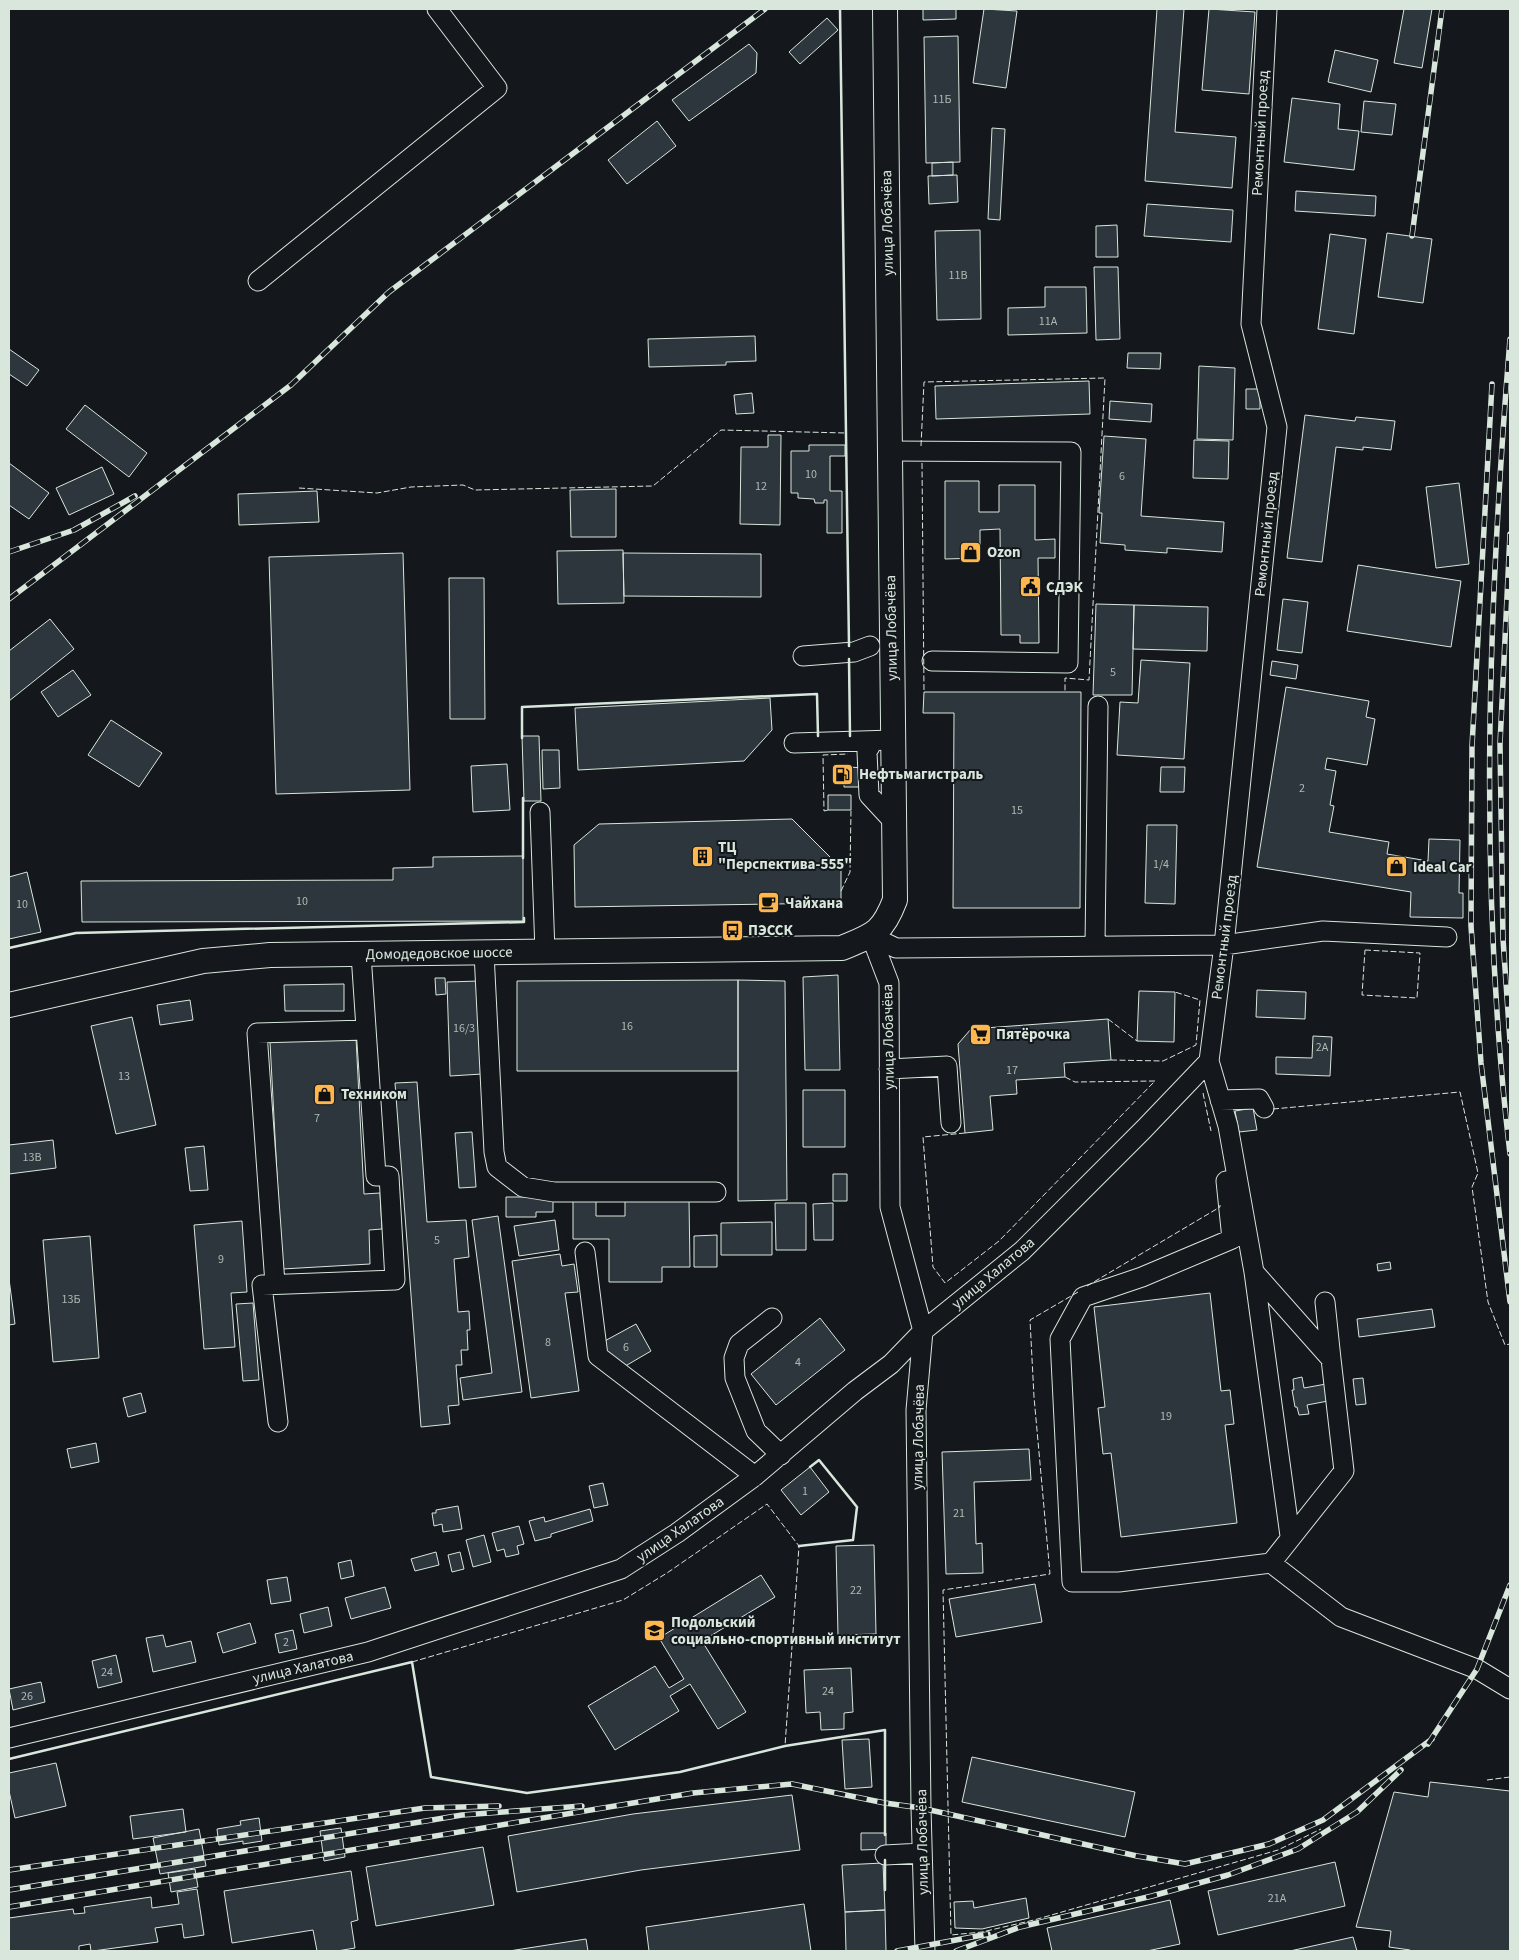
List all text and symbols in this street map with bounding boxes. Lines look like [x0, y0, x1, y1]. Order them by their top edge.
street label: Ремонтный проезд [1247, 70, 1274, 196]
house number: 11Б [933, 91, 951, 108]
street label: улица Лобачёва [876, 170, 899, 276]
house number: 11В [949, 267, 967, 284]
house number: 11А [1039, 313, 1058, 330]
house number: 10 [805, 466, 817, 483]
house number: 6 [1119, 468, 1125, 485]
street label: Ремонтный проезд [1249, 471, 1284, 598]
house number: 12 [755, 478, 767, 495]
shop icon: Ozon [959, 540, 983, 564]
place label: Ozon [987, 542, 1021, 563]
street label: улица Лобачёва [880, 575, 903, 681]
public building icon: СДЭК [1018, 575, 1042, 599]
place label: СДЭК [1046, 577, 1084, 598]
house number: 5 [1110, 664, 1116, 681]
fuel station icon: Нефтьмагистраль [831, 762, 855, 786]
place label: Нефтьмагистраль [859, 764, 983, 785]
house number: 2 [1299, 780, 1305, 797]
house number: 15 [1011, 802, 1023, 819]
place label: ТЦ "Перспектива-555" [718, 837, 852, 875]
building icon: ТЦ "Перспектива-555" [690, 844, 714, 868]
shop icon: Ideal Car [1385, 855, 1409, 879]
house number: 1/4 [1153, 856, 1169, 873]
place label: Ideal Car [1413, 857, 1472, 878]
street label: Ремонтный проезд [1206, 873, 1243, 1001]
cafe icon: Чайхана [757, 891, 781, 915]
house number: 10 [296, 893, 308, 910]
place label: Чайхана [785, 893, 843, 914]
house number: 10 [16, 896, 28, 913]
bus stop icon: ПЭССК [720, 918, 744, 942]
place label: ПЭССК [748, 920, 794, 941]
street label: Домодедовское шоссе [365, 942, 513, 965]
street label: улица Лобачёва [877, 984, 900, 1090]
house number: 16 [621, 1018, 633, 1035]
house number: 16/3 [453, 1020, 475, 1037]
supermarket icon: Пятёрочка [968, 1022, 992, 1046]
place label: Пятёрочка [996, 1024, 1070, 1045]
house number: 2А [1316, 1039, 1329, 1056]
house number: 17 [1006, 1062, 1018, 1079]
house number: 13 [118, 1068, 130, 1085]
shop icon: Техником [313, 1082, 337, 1106]
place label: Техником [341, 1084, 407, 1105]
house number: 7 [314, 1110, 320, 1127]
house number: 13В [23, 1149, 41, 1166]
house number: 5 [434, 1232, 440, 1249]
street label: улица Халатова [947, 1232, 1039, 1314]
house number: 9 [218, 1251, 224, 1268]
house number: 13Б [62, 1291, 80, 1308]
house number: 8 [545, 1334, 551, 1351]
house number: 6 [623, 1339, 629, 1356]
house number: 4 [795, 1354, 801, 1371]
street label: улица Лобачёва [907, 1384, 930, 1490]
house number: 19 [1160, 1408, 1172, 1425]
house number: 1 [802, 1483, 808, 1500]
street label: улица Халатова [632, 1491, 728, 1567]
house number: 21 [953, 1505, 965, 1522]
house number: 22 [850, 1582, 862, 1599]
place label: Подольский социально-спортивный институт [671, 1612, 901, 1650]
school or university icon: Подольский социально-спортивный институт [643, 1619, 667, 1643]
house number: 2 [283, 1634, 289, 1651]
street label: улица Халатова [251, 1646, 356, 1689]
house number: 24 [101, 1664, 113, 1681]
house number: 24 [822, 1683, 834, 1700]
house number: 26 [21, 1688, 33, 1705]
street label: улица Лобачёва [911, 1789, 934, 1895]
house number: 21А [1268, 1890, 1287, 1907]

